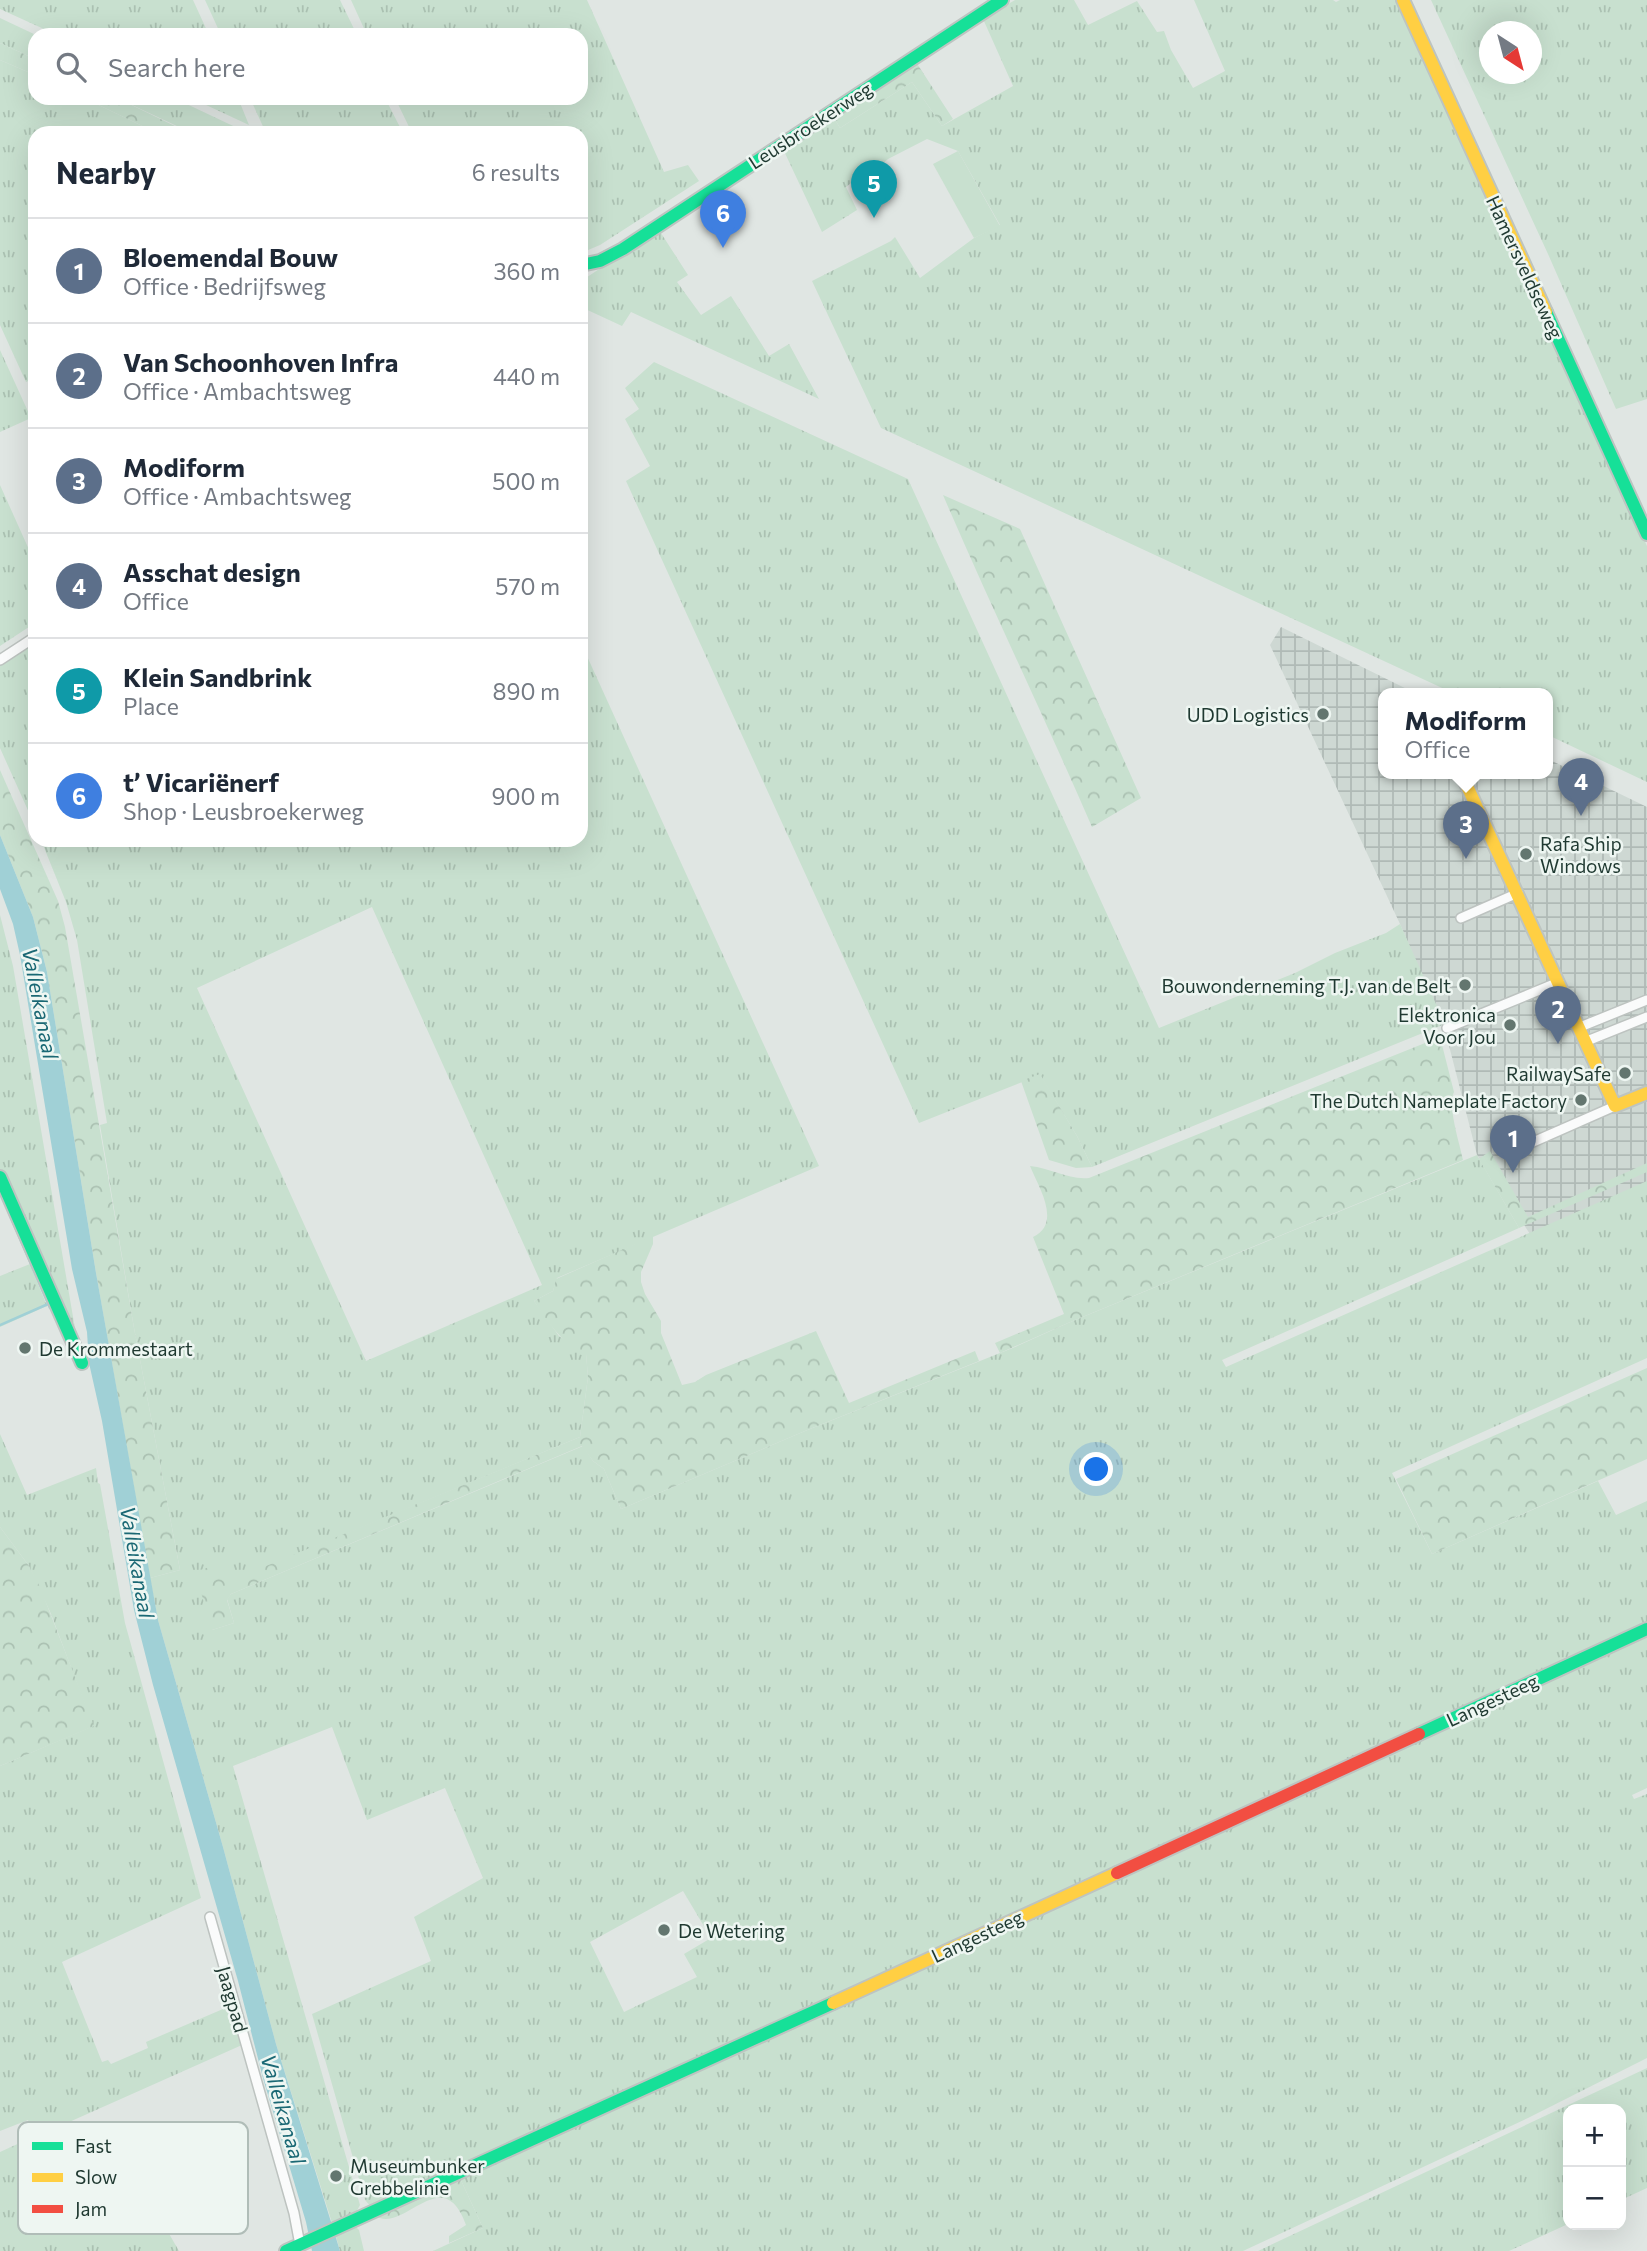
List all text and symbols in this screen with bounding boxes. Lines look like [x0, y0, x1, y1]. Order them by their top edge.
north arrow [1479, 21, 1542, 84]
search box [28, 28, 588, 105]
icon: search [52, 48, 90, 86]
text: Search here [108, 51, 246, 82]
street label: Leusbroekerweg [744, 76, 876, 174]
text: Nearby [56, 153, 156, 190]
text: 6 results [472, 158, 560, 186]
pin: 5 [851, 160, 897, 218]
pin: 6 [700, 190, 746, 248]
street label: Hamersveldseweg [1482, 192, 1568, 342]
text: Bloemendal Bouw [123, 241, 338, 272]
text: 1 [74, 257, 84, 285]
text: 360 m [493, 257, 560, 285]
text: Office · Bedrijfsweg [123, 272, 326, 300]
text: Van Schoonhoven Infra [123, 346, 398, 377]
text: 2 [72, 362, 86, 390]
text: 440 m [493, 362, 560, 390]
text: Office · Ambachtsweg [123, 377, 352, 405]
text: Modiform [123, 451, 245, 482]
text: 3 [72, 467, 86, 495]
text: 500 m [492, 467, 560, 495]
text: Office · Ambachtsweg [123, 482, 352, 510]
text: Asschat design [123, 556, 301, 587]
text: 4 [72, 572, 86, 600]
text: 570 m [495, 572, 560, 600]
text: Office [123, 587, 189, 615]
text: Klein Sandbrink [123, 661, 312, 692]
text: 5 [72, 677, 86, 705]
text: 890 m [493, 677, 560, 705]
popup [1378, 688, 1553, 779]
text: Place [123, 692, 179, 720]
place label: UDD Logistics [1187, 703, 1309, 726]
text: Modiform [1404, 704, 1527, 735]
marker: UDD Logistics [1315, 706, 1331, 722]
text: Office [1404, 735, 1470, 763]
pin: 4 [1558, 758, 1604, 816]
text: t’ Vicariënerf [123, 766, 279, 797]
text: 6 [72, 782, 86, 810]
text: 900 m [492, 782, 560, 810]
text: Shop · Leusbroekerweg [123, 797, 364, 825]
pin: 3 [1443, 801, 1489, 859]
place label: Rafa Ship Windows [1540, 832, 1622, 877]
marker: Rafa Ship Windows [1518, 846, 1534, 862]
water label: Valleikanaal [18, 945, 64, 1062]
place label: Bouwonderneming T.J. van de Belt [1161, 974, 1451, 997]
marker: Bouwonderneming T.J. van de Belt [1457, 977, 1473, 993]
pin: 2 [1535, 986, 1581, 1044]
place label: Elektronica Voor Jou [1398, 1003, 1496, 1048]
marker: Elektronica Voor Jou [1502, 1017, 1518, 1033]
place label: RailwaySafe [1506, 1062, 1611, 1085]
marker: RailwaySafe [1617, 1065, 1633, 1081]
place label: The Dutch Nameplate Factory [1310, 1089, 1567, 1112]
marker: The Dutch Nameplate Factory [1573, 1092, 1589, 1108]
pin: 1 [1490, 1115, 1536, 1173]
place label: De Krommestaart [39, 1337, 193, 1360]
marker: De Krommestaart [17, 1340, 33, 1356]
your location [1079, 1452, 1113, 1486]
water label: Valleikanaal [116, 1504, 160, 1621]
street label: Langesteeg [1443, 1669, 1541, 1731]
street label: Langesteeg [928, 1905, 1026, 1967]
place label: De Wetering [678, 1919, 785, 1942]
marker: De Wetering [656, 1922, 672, 1938]
street label: Jaagpad [213, 1963, 253, 2035]
water label: Valleikanaal [256, 2051, 312, 2167]
map controls [1563, 2104, 1626, 2230]
button: + [1563, 2104, 1626, 2167]
legend [18, 2122, 248, 2234]
text: Fast [75, 2134, 112, 2157]
place label: Museumbunker Grebbelinie [350, 2154, 485, 2199]
text: Slow [75, 2165, 117, 2188]
button: − [1563, 2167, 1626, 2230]
marker: Museumbunker Grebbelinie [328, 2168, 344, 2184]
text: Jam [75, 2197, 107, 2220]

